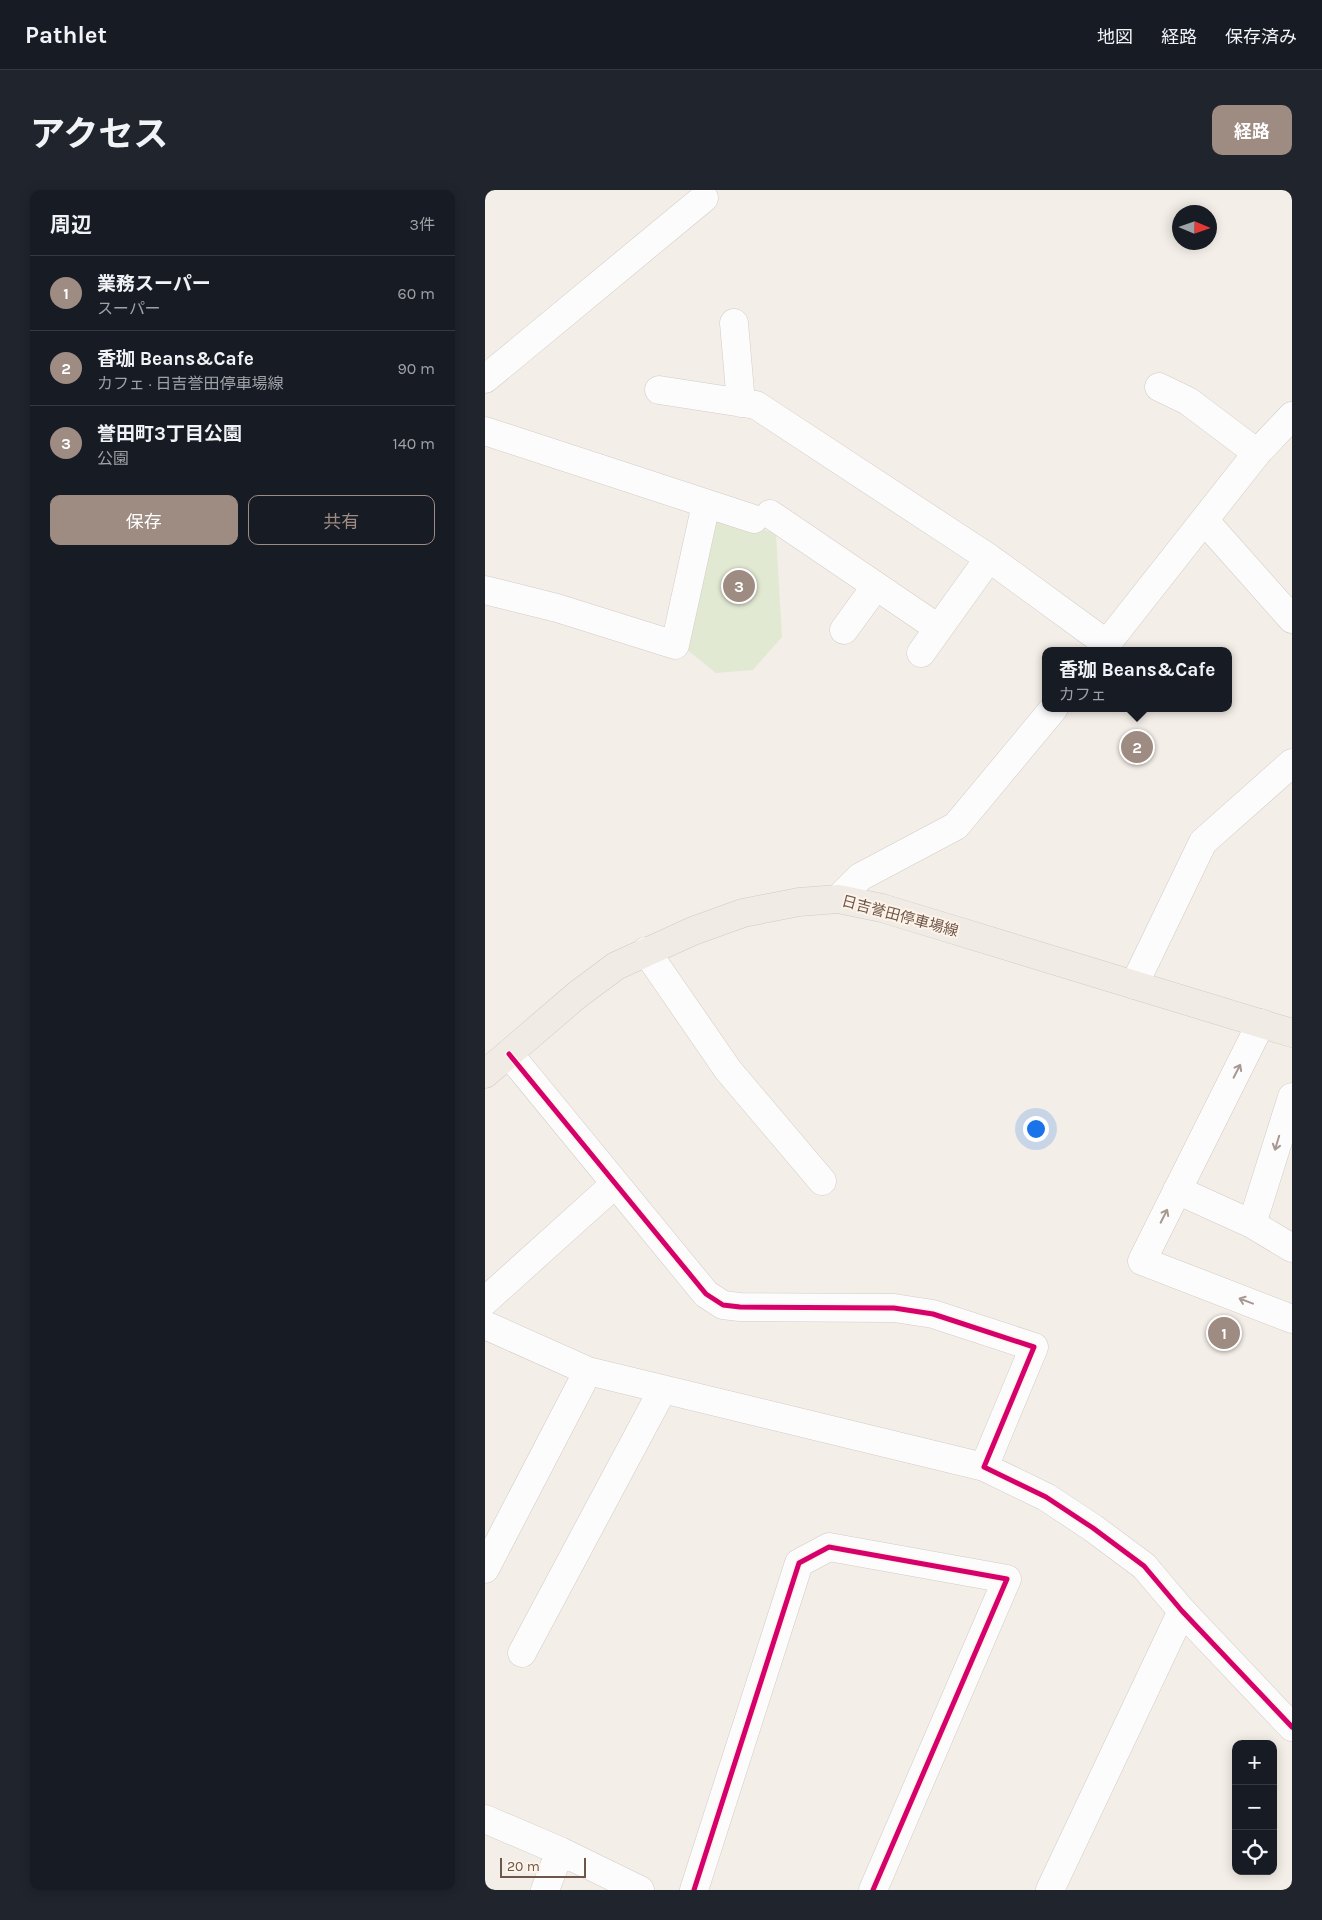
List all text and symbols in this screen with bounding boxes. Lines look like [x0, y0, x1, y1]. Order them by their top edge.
text: Pathlet [25, 21, 107, 49]
text: 地図 [1097, 26, 1133, 48]
text: 経路 [1161, 26, 1197, 48]
text: 保存済み [1225, 26, 1297, 48]
button: 経路 [1212, 105, 1292, 155]
text: アクセス [30, 114, 168, 155]
north arrow [1172, 205, 1217, 250]
text: 周辺 [50, 213, 92, 237]
text: 3件 [410, 215, 435, 234]
text: 業務スーパー [97, 273, 211, 295]
text: 1 [63, 284, 69, 303]
text: 60 m [398, 284, 435, 303]
text: スーパー [97, 299, 161, 318]
text: 香珈 Beans&Cafe [97, 348, 254, 370]
text: 2 [61, 359, 71, 378]
text: 90 m [397, 359, 435, 378]
text: カフェ · 日吉誉田停車場線 [97, 374, 283, 393]
text: 誉田町3丁目公園 [97, 423, 242, 445]
text: 3 [61, 434, 71, 453]
text: 140 m [393, 434, 435, 453]
text: 公園 [97, 449, 129, 468]
button: 保存 [50, 495, 238, 545]
button: 共有 [248, 495, 435, 545]
pin: 3 [723, 567, 755, 605]
popup [1042, 647, 1232, 712]
text: 香珈 Beans&Cafe [1059, 659, 1215, 681]
text: カフェ [1059, 685, 1107, 704]
pin: 2 [1121, 728, 1153, 766]
street label: 日吉誉田停車場線 [840, 892, 960, 940]
one-way arrow [1233, 1064, 1242, 1079]
your location [1023, 1116, 1049, 1142]
one-way arrow [1272, 1135, 1282, 1151]
one-way arrow [1160, 1209, 1169, 1224]
one-way arrow [1239, 1296, 1255, 1305]
pin: 1 [1208, 1314, 1240, 1352]
map controls [1232, 1740, 1277, 1875]
button: + [1232, 1740, 1277, 1785]
button: − [1232, 1785, 1277, 1830]
button: locate [1232, 1830, 1277, 1875]
scale bar [500, 1855, 586, 1878]
text: 20 m [507, 1858, 540, 1875]

